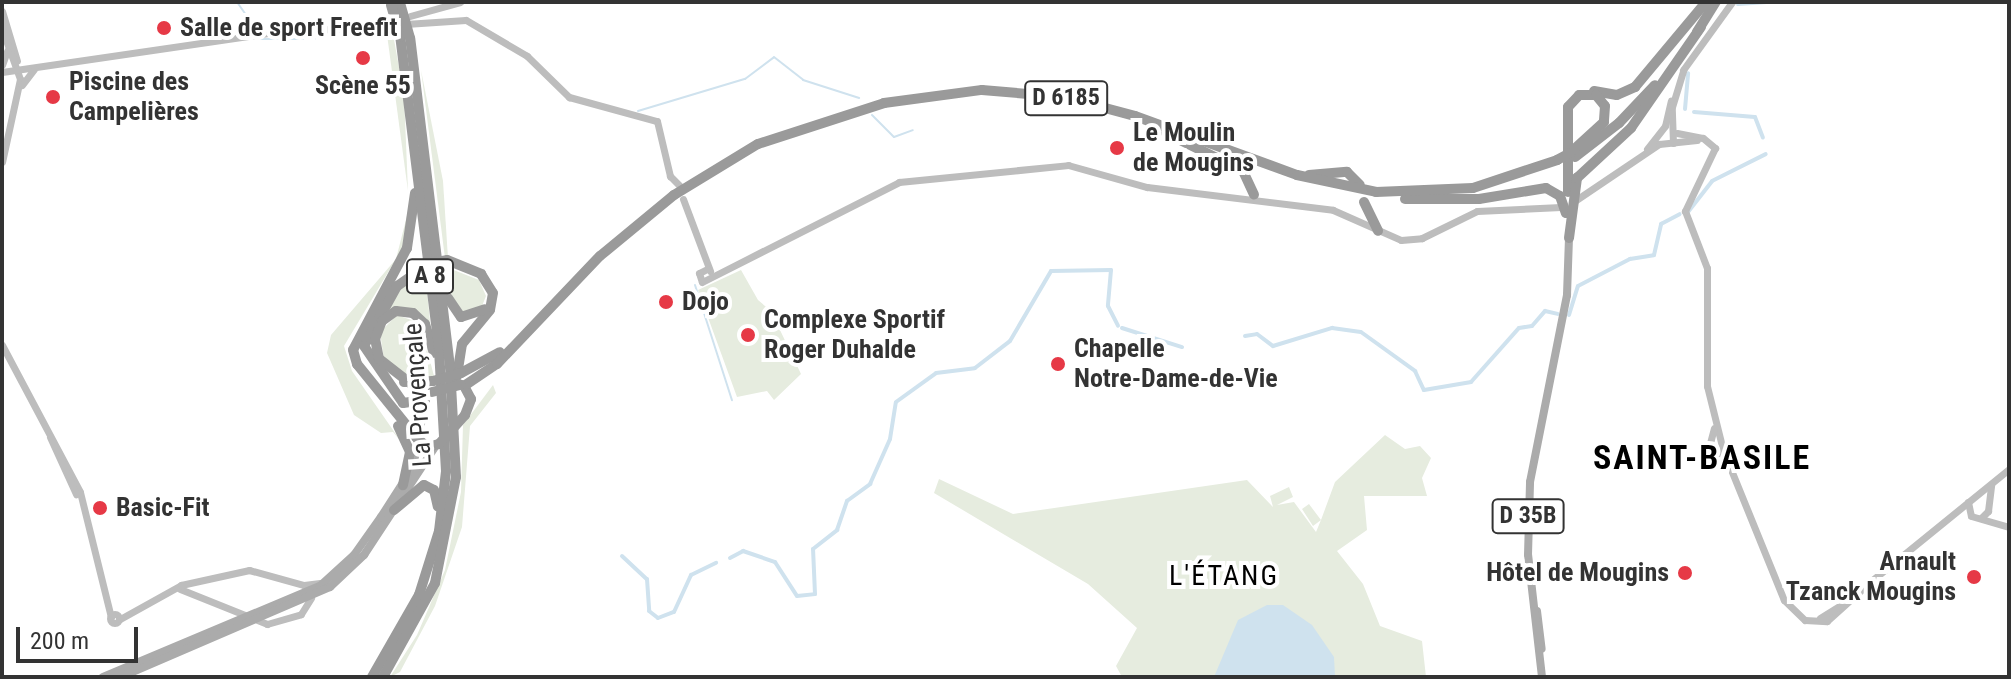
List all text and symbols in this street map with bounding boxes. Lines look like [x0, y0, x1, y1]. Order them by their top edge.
place label: Salle de sport Freefit [180, 12, 397, 44]
marker: Salle de sport Freefit [155, 19, 173, 37]
marker: Scène 55 [354, 49, 372, 67]
place label: Piscine des Campelières [69, 66, 199, 128]
place label: Scène 55 [315, 70, 411, 102]
road number: D 6185 [1024, 78, 1108, 118]
marker: Piscine des Campelières [44, 88, 62, 106]
place label: Le Moulin de Mougins [1133, 117, 1254, 178]
marker: Le Moulin de Mougins [1108, 139, 1126, 157]
road number: A 8 [406, 256, 454, 296]
place label: Dojo [682, 286, 729, 318]
marker: Dojo [657, 293, 675, 311]
place label: Complexe Sportif Roger Duhalde [764, 304, 945, 366]
street label: La Provençale [397, 322, 439, 468]
marker: Complexe Sportif Roger Duhalde [739, 326, 757, 344]
place label: Chapelle Notre-Dame-de-Vie [1074, 333, 1278, 394]
marker: Chapelle Notre-Dame-de-Vie [1049, 355, 1067, 373]
district label: SAINT-BASILE [1593, 438, 1811, 478]
place label: Basic-Fit [116, 492, 209, 524]
road number: D 35B [1490, 496, 1566, 536]
marker: Basic-Fit [91, 499, 109, 517]
place label: Arnault Tzanck Mougins [1786, 546, 1956, 608]
place label: Hôtel de Mougins [1486, 557, 1669, 589]
district label: L'ÉTANG [1169, 559, 1279, 593]
marker: Hôtel de Mougins [1676, 564, 1694, 582]
marker: Arnault Tzanck Mougins [1963, 566, 1985, 588]
scale bar [20, 611, 142, 661]
text: 200 m [30, 627, 89, 655]

